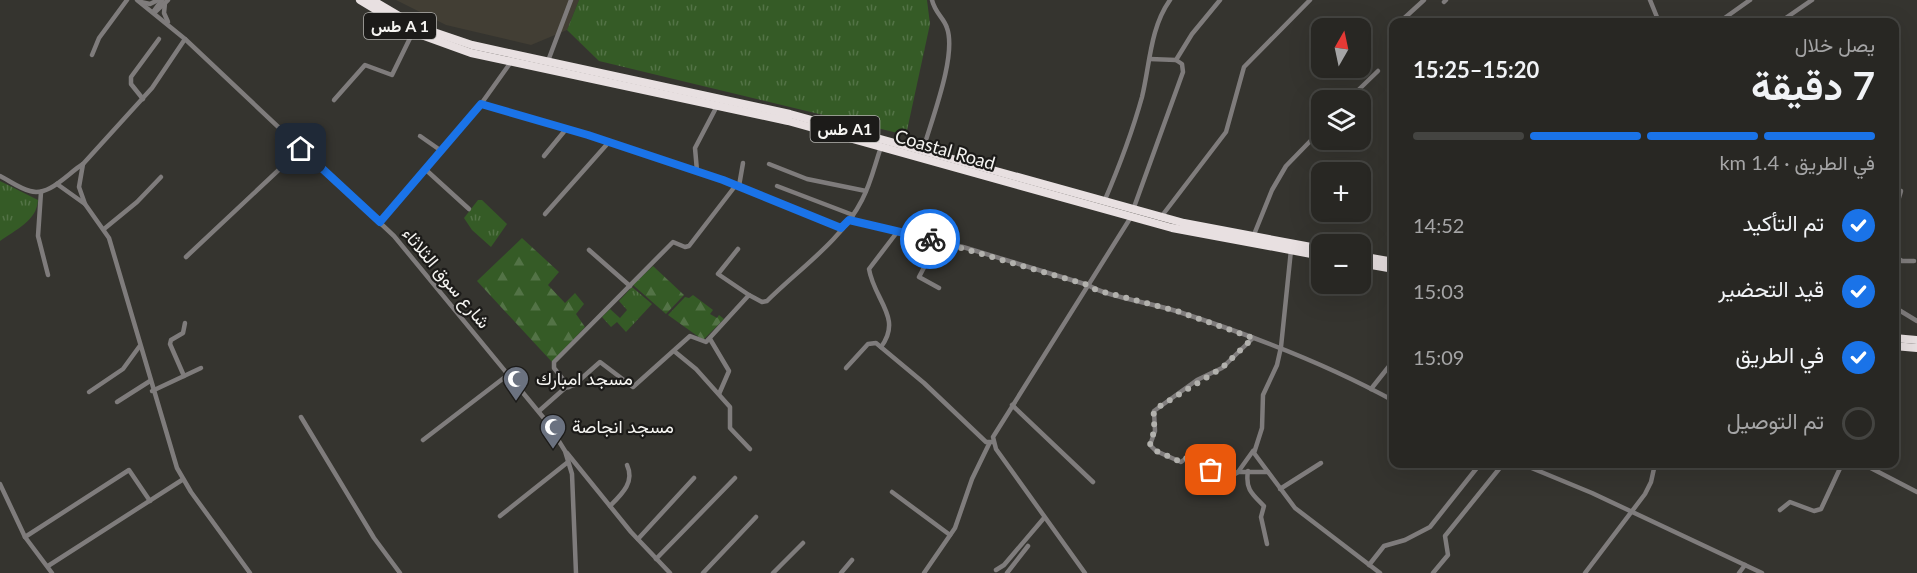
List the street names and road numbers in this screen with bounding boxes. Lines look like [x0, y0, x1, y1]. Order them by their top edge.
road number: طس A 1 [364, 13, 436, 39]
road number: طس A1 [810, 116, 880, 142]
street label: Coastal Road [893, 124, 998, 174]
street label: شارع سوق الثلاثاء [397, 222, 495, 334]

